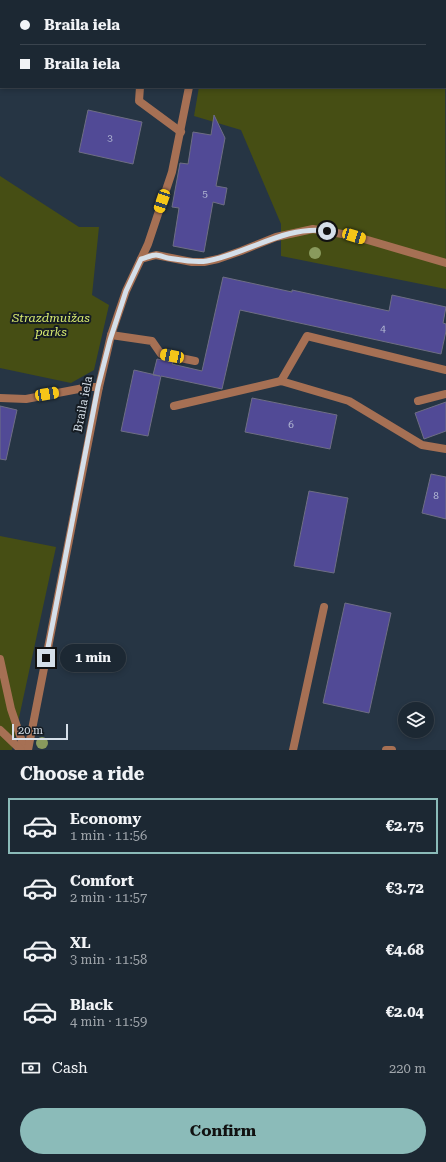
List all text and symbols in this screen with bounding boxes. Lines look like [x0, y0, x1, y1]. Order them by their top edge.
text: Braila iela [44, 16, 120, 34]
text: Braila iela [44, 55, 120, 73]
house number: 3 [107, 132, 113, 143]
car [152, 188, 172, 214]
house number: 5 [202, 188, 208, 199]
route start [318, 222, 336, 240]
car [341, 227, 367, 245]
park label: Strazdmuižas parks [11, 311, 90, 339]
house number: 4 [380, 323, 386, 334]
car [159, 348, 185, 364]
street label: Braila iela [71, 374, 95, 433]
car [34, 386, 60, 402]
house number: 6 [288, 419, 294, 430]
house number: 8 [433, 490, 439, 501]
callout: 1 min [60, 644, 126, 672]
route end [37, 649, 55, 667]
text: 1 min [75, 650, 111, 665]
map controls [398, 702, 434, 738]
button: layers [398, 702, 434, 738]
scale bar [12, 722, 68, 741]
text: 20 m [18, 724, 43, 737]
text: Choose a ride [20, 763, 144, 784]
icon: car [22, 808, 58, 844]
text: Economy [70, 810, 141, 828]
text: €2.75 [386, 817, 424, 835]
text: 1 min · 11:56 [70, 828, 147, 843]
icon: car [22, 870, 58, 906]
text: Comfort [70, 872, 134, 890]
text: €3.72 [386, 879, 424, 897]
text: 2 min · 11:57 [70, 890, 147, 905]
icon: car [22, 932, 58, 968]
text: XL [70, 934, 91, 952]
text: €4.68 [386, 941, 424, 959]
text: 3 min · 11:58 [70, 952, 147, 967]
icon: car [22, 994, 58, 1030]
text: Black [70, 996, 113, 1014]
text: €2.04 [386, 1003, 424, 1021]
text: 4 min · 11:59 [70, 1014, 147, 1029]
icon: cash [20, 1057, 42, 1079]
text: Cash [52, 1059, 88, 1077]
text: 220 m [389, 1061, 426, 1076]
button: Confirm [20, 1108, 426, 1154]

